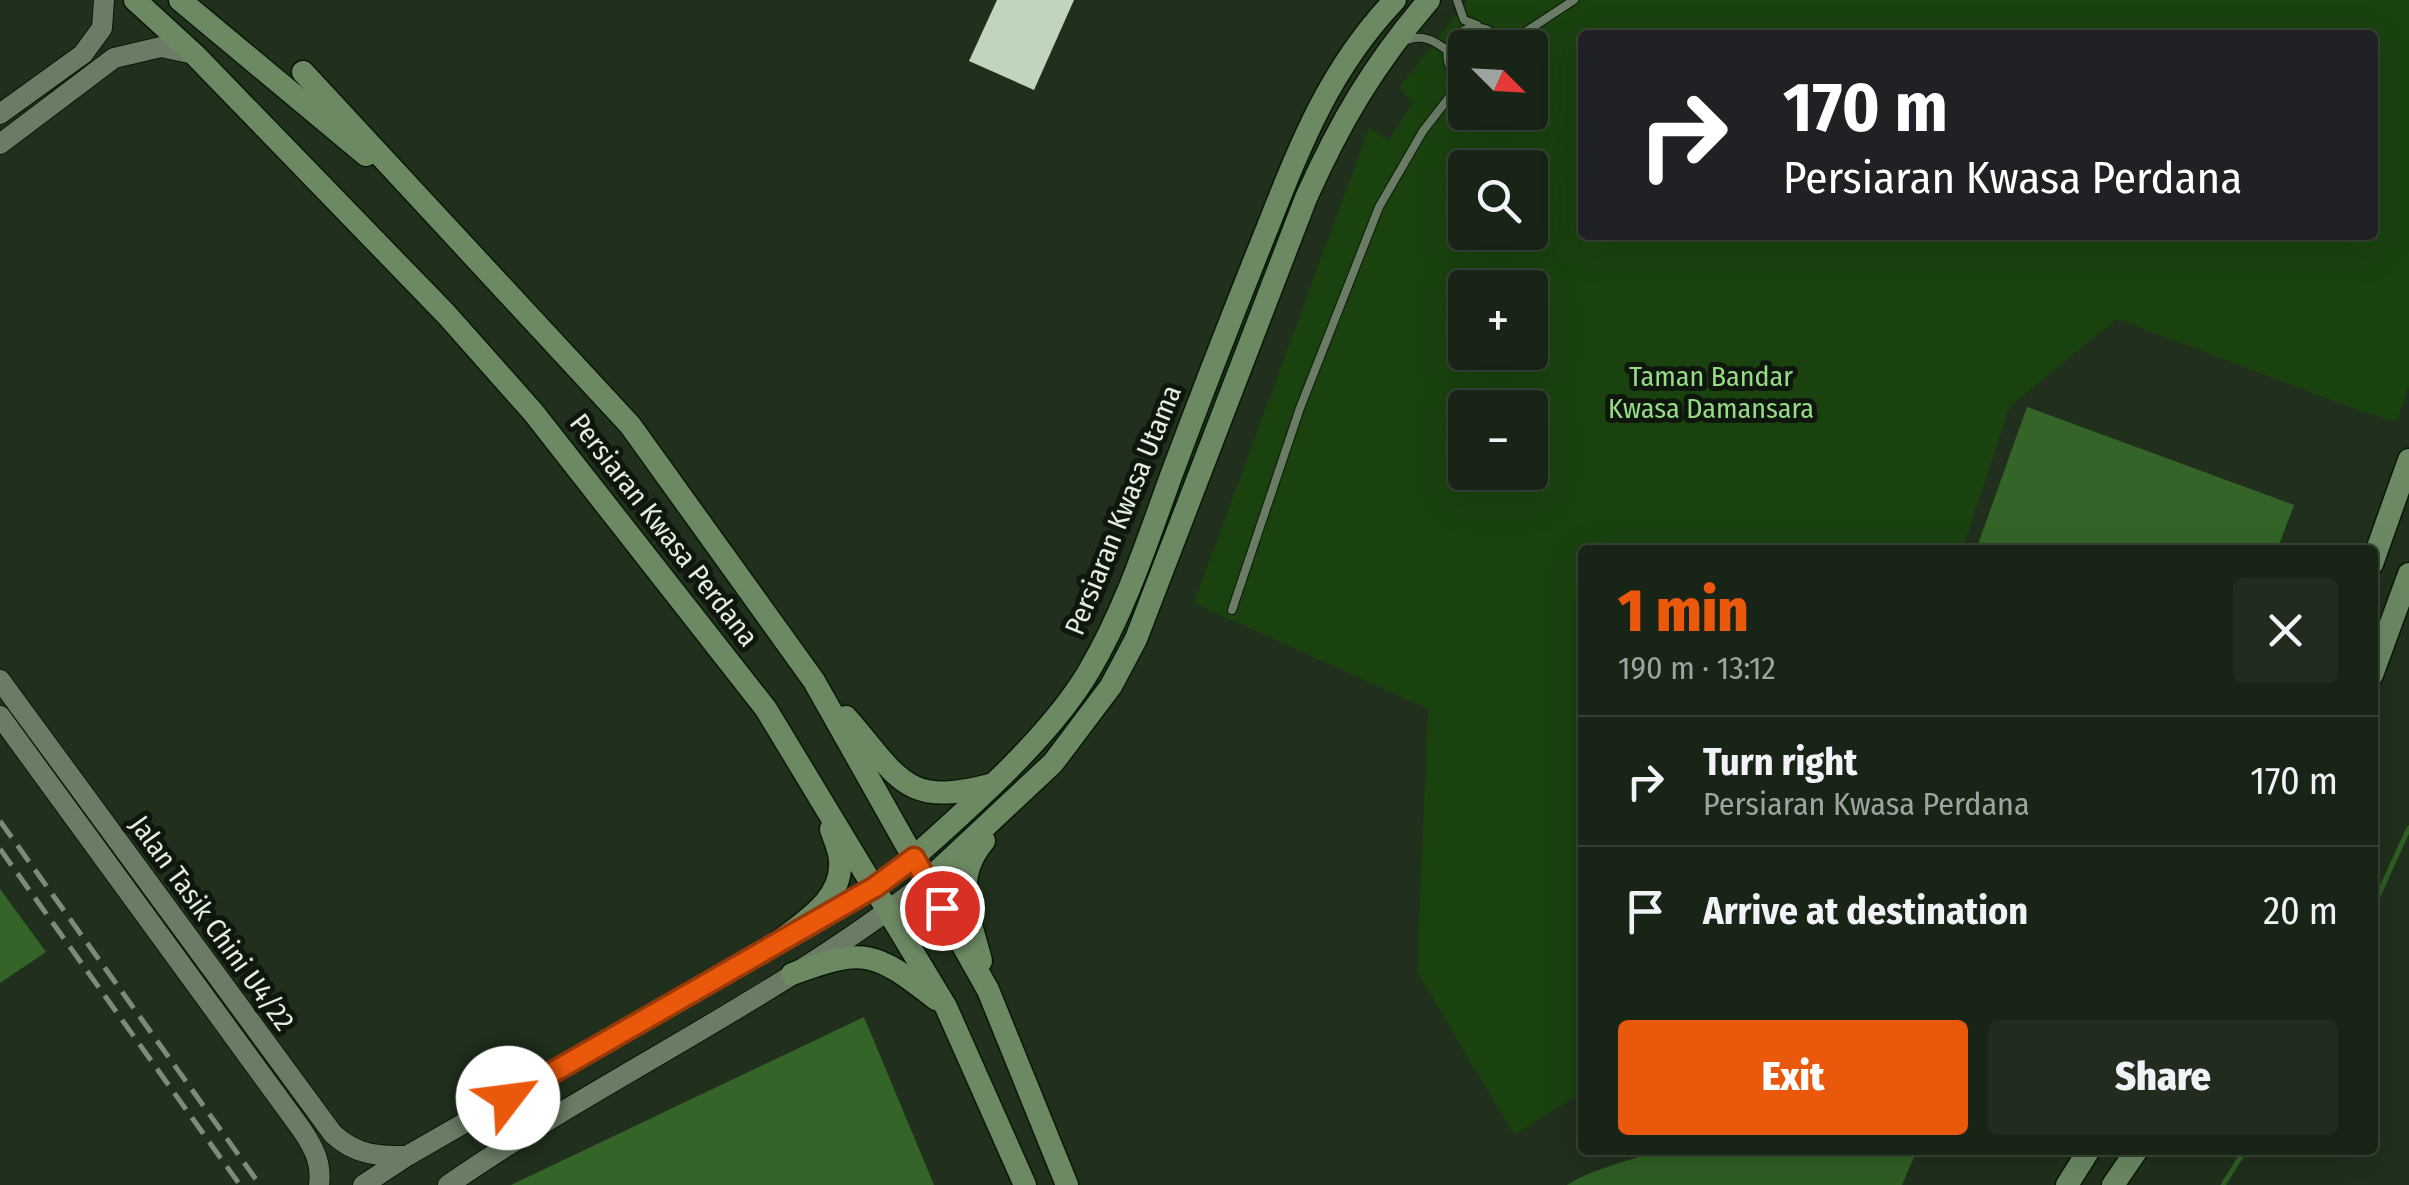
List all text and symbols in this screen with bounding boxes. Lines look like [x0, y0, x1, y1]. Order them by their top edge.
north arrow [1448, 30, 1548, 130]
map controls [1448, 30, 1548, 490]
text: 170 m [1783, 66, 1948, 150]
icon: right [1618, 70, 1748, 200]
button: search [1448, 150, 1548, 250]
text: Persiaran Kwasa Perdana [1783, 151, 2242, 205]
button: + [1448, 270, 1548, 370]
park label: Taman Bandar Kwasa Damansara [1608, 360, 1814, 425]
street label: Persiaran Kwasa Utama [1058, 380, 1188, 640]
button: − [1448, 390, 1548, 490]
street label: Persiaran Kwasa Perdana [563, 407, 765, 653]
text: 1 min [1618, 575, 1749, 647]
button: close [2233, 578, 2338, 683]
text: 190 m · 13:12 [1618, 649, 1776, 687]
text: Turn right [1703, 739, 1857, 785]
icon: right [1618, 754, 1673, 809]
text: 170 m [2250, 758, 2338, 804]
text: Persiaran Kwasa Perdana [1703, 785, 2030, 823]
street label: Jalan Tasik Chini U4/22 [123, 809, 301, 1037]
pin [900, 866, 985, 951]
icon: arrive [915, 881, 970, 936]
icon: arrive [1618, 884, 1673, 939]
text: Arrive at destination [1703, 888, 2028, 934]
text: 20 m [2263, 888, 2338, 934]
button: Exit [1618, 1020, 1968, 1135]
button: Share [1988, 1020, 2338, 1135]
position arrow [456, 1046, 560, 1150]

